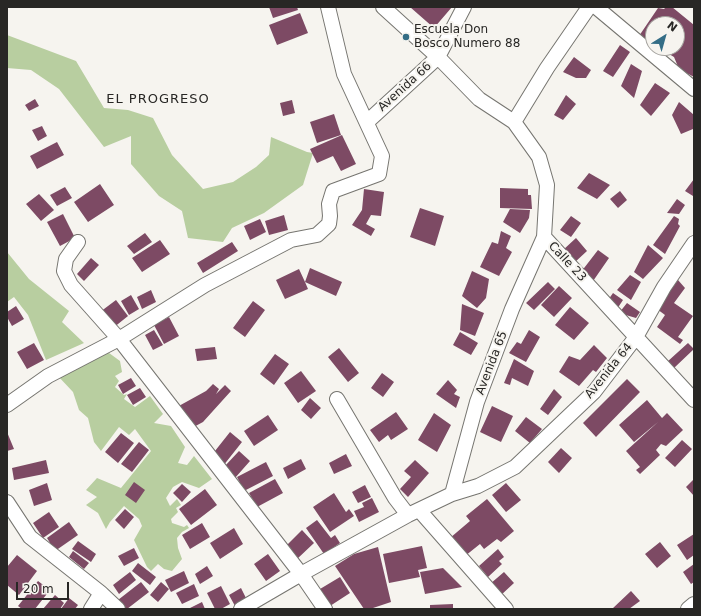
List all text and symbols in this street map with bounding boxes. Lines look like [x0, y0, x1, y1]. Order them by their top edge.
north arrow [645, 16, 685, 56]
text: N [664, 19, 680, 35]
place label: Escuela Don Bosco Numero 88 [414, 23, 520, 51]
marker: Escuela Don Bosco Numero 88 [401, 32, 411, 42]
street label: Avenida 66 [375, 59, 435, 115]
district label: EL PROGRESO [106, 92, 210, 108]
street label: Calle 23 [545, 239, 589, 285]
street label: Avenida 65 [473, 329, 511, 397]
street label: Avenida 64 [582, 340, 636, 402]
scale bar [18, 574, 71, 600]
text: 20 m [23, 582, 54, 596]

